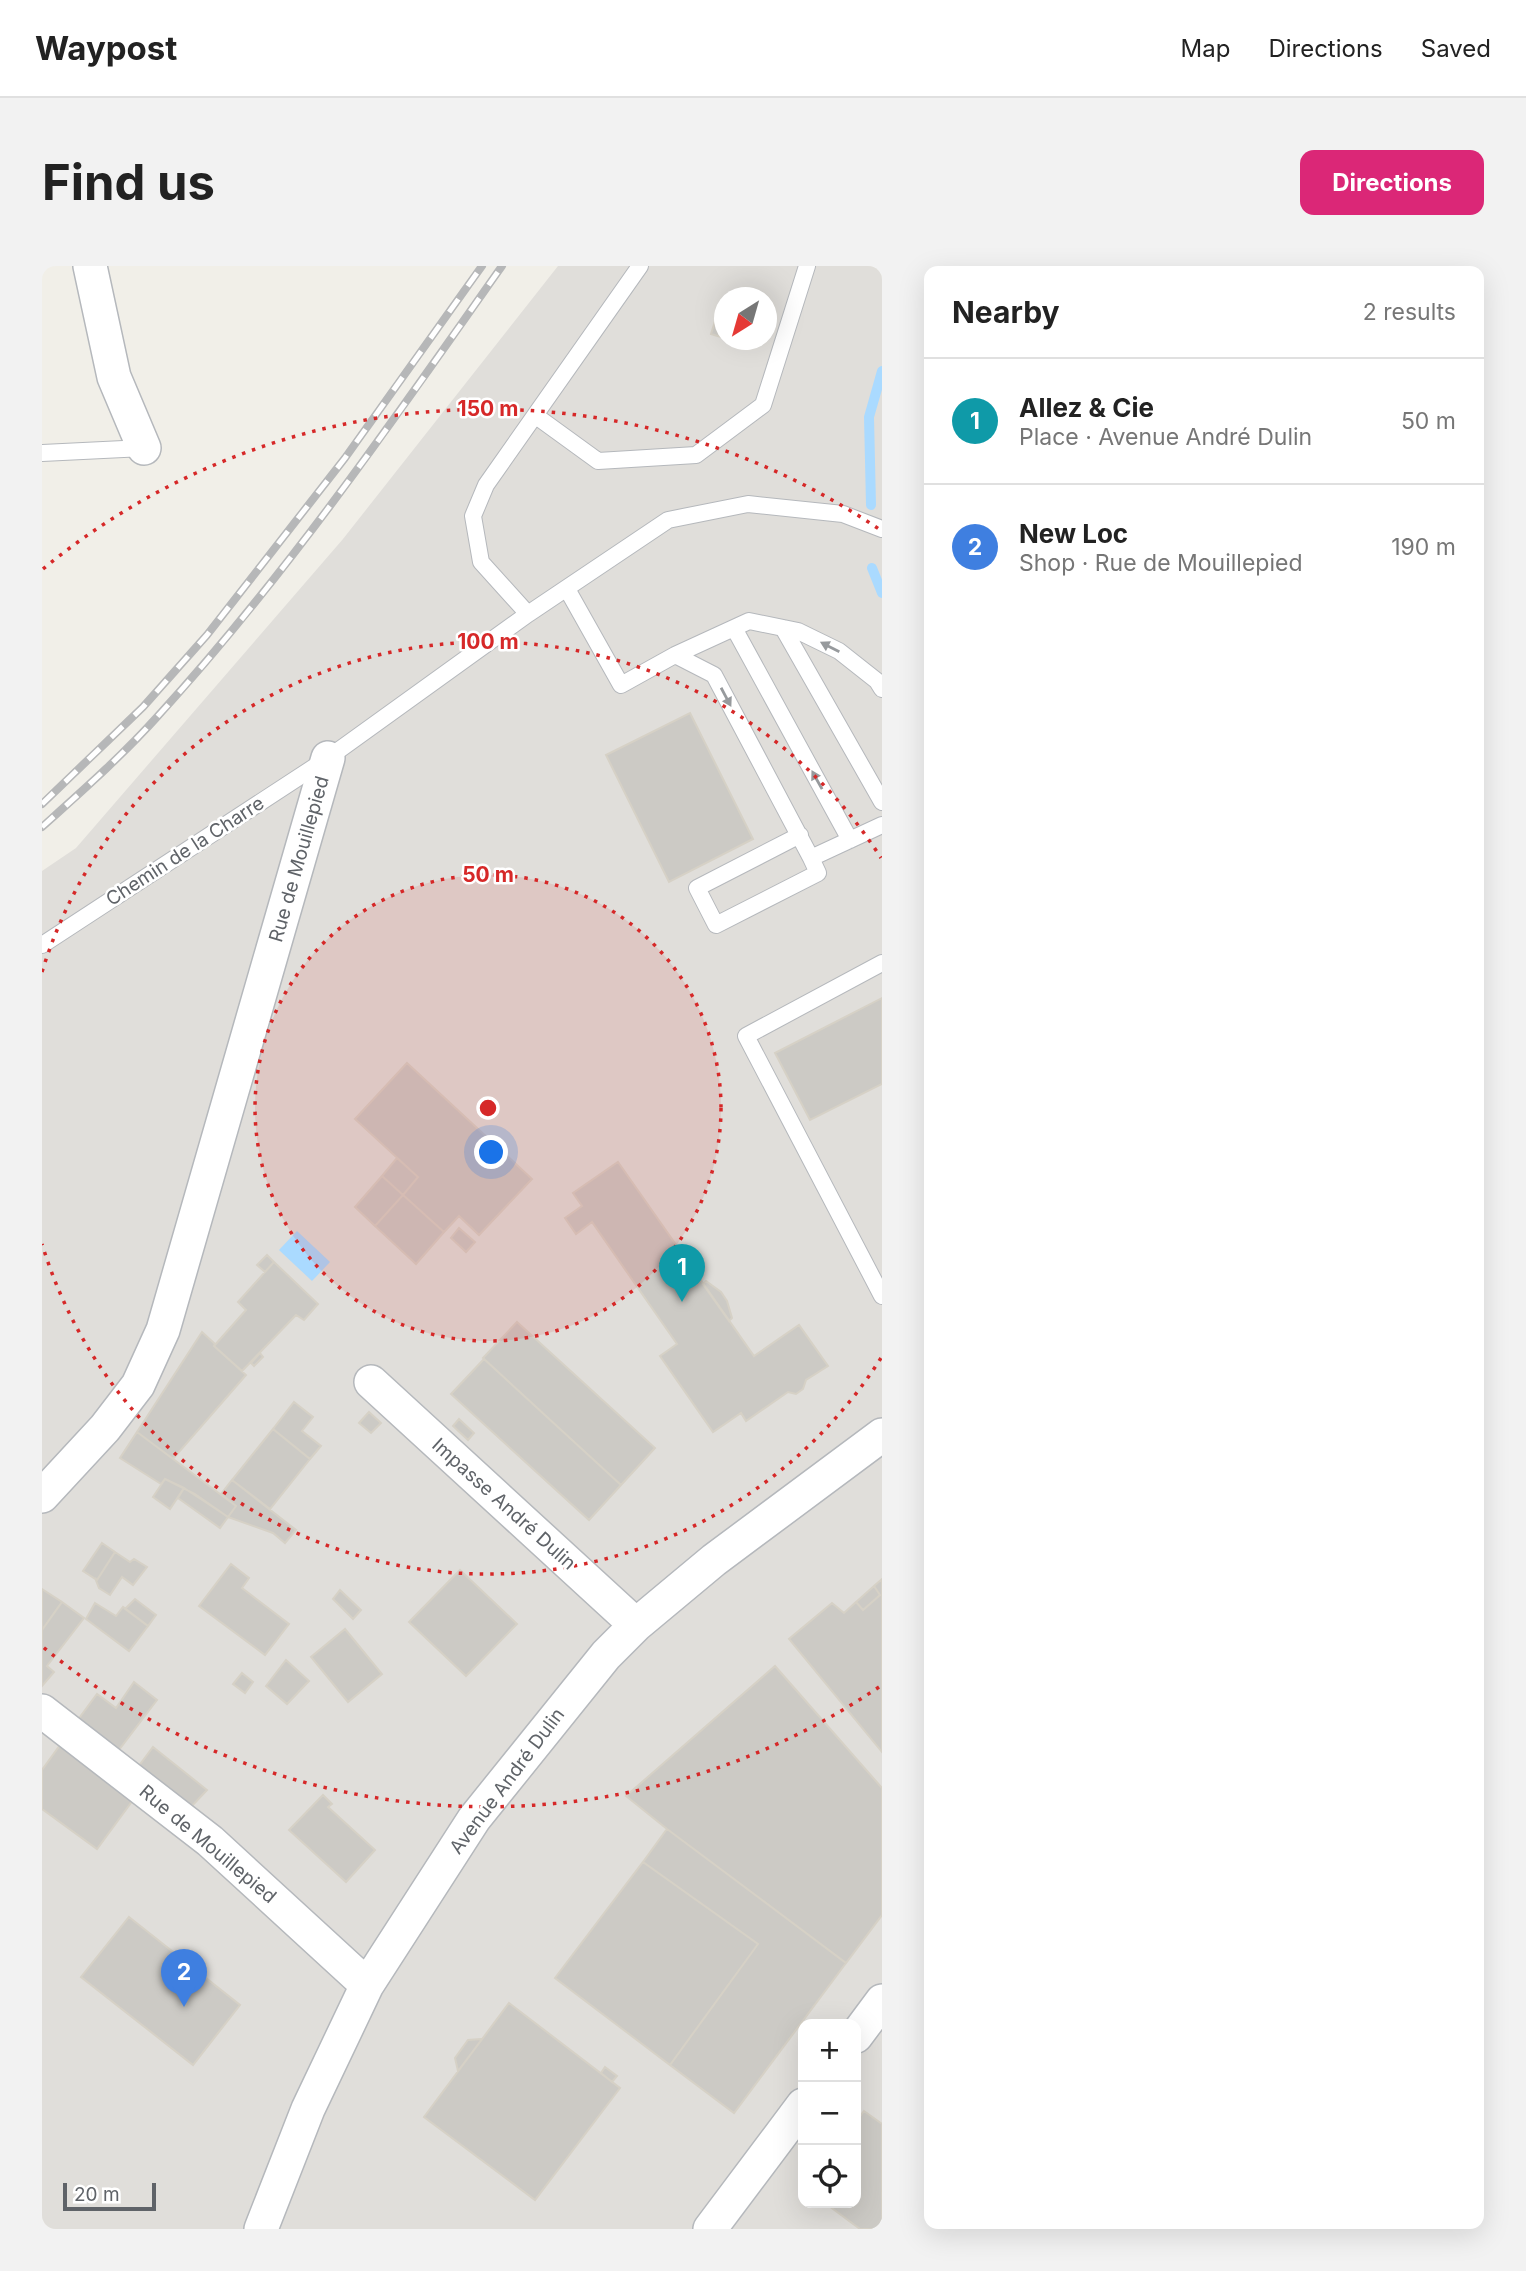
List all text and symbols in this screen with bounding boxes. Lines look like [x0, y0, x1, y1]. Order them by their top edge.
text: Waypost [35, 28, 177, 68]
text: Map [1181, 34, 1230, 63]
text: Directions [1268, 34, 1383, 63]
text: Saved [1421, 34, 1491, 63]
button: Directions [1300, 150, 1484, 215]
text: Find us [42, 153, 215, 212]
north arrow [714, 287, 777, 350]
text: Nearby [952, 294, 1060, 330]
text: 2 results [1363, 298, 1456, 326]
text: Allez & Cie [1019, 392, 1154, 423]
text: 150 m [458, 396, 518, 421]
text: 1 [970, 407, 980, 435]
text: 50 m [1401, 407, 1456, 435]
text: Place · Avenue André Dulin [1019, 423, 1312, 451]
text: New Loc [1019, 518, 1128, 549]
text: 2 [968, 533, 982, 561]
text: 190 m [1391, 533, 1456, 561]
text: Shop · Rue de Mouillepied [1019, 549, 1302, 577]
text: 100 m [457, 629, 519, 654]
one-way arrow [820, 641, 840, 652]
one-way arrow [720, 687, 731, 707]
one-way arrow [811, 770, 823, 790]
street label: Rue de Mouillepied [264, 773, 334, 945]
street label: Chemin de la Charre [102, 791, 268, 911]
text: 50 m [462, 862, 514, 887]
centre of rings [476, 1096, 500, 1120]
your location [474, 1135, 508, 1169]
pin: 1 [659, 1244, 705, 1302]
street label: Impasse André Dulin [427, 1433, 581, 1575]
street label: Avenue André Dulin [445, 1704, 569, 1858]
street label: Rue de Mouillepied [135, 1780, 281, 1908]
pin: 2 [161, 1949, 207, 2007]
map controls [798, 2019, 861, 2208]
button: + [798, 2019, 861, 2082]
button: − [798, 2082, 861, 2145]
button: locate [798, 2145, 861, 2208]
scale bar [63, 2180, 156, 2212]
text: 20 m [74, 2183, 120, 2206]

